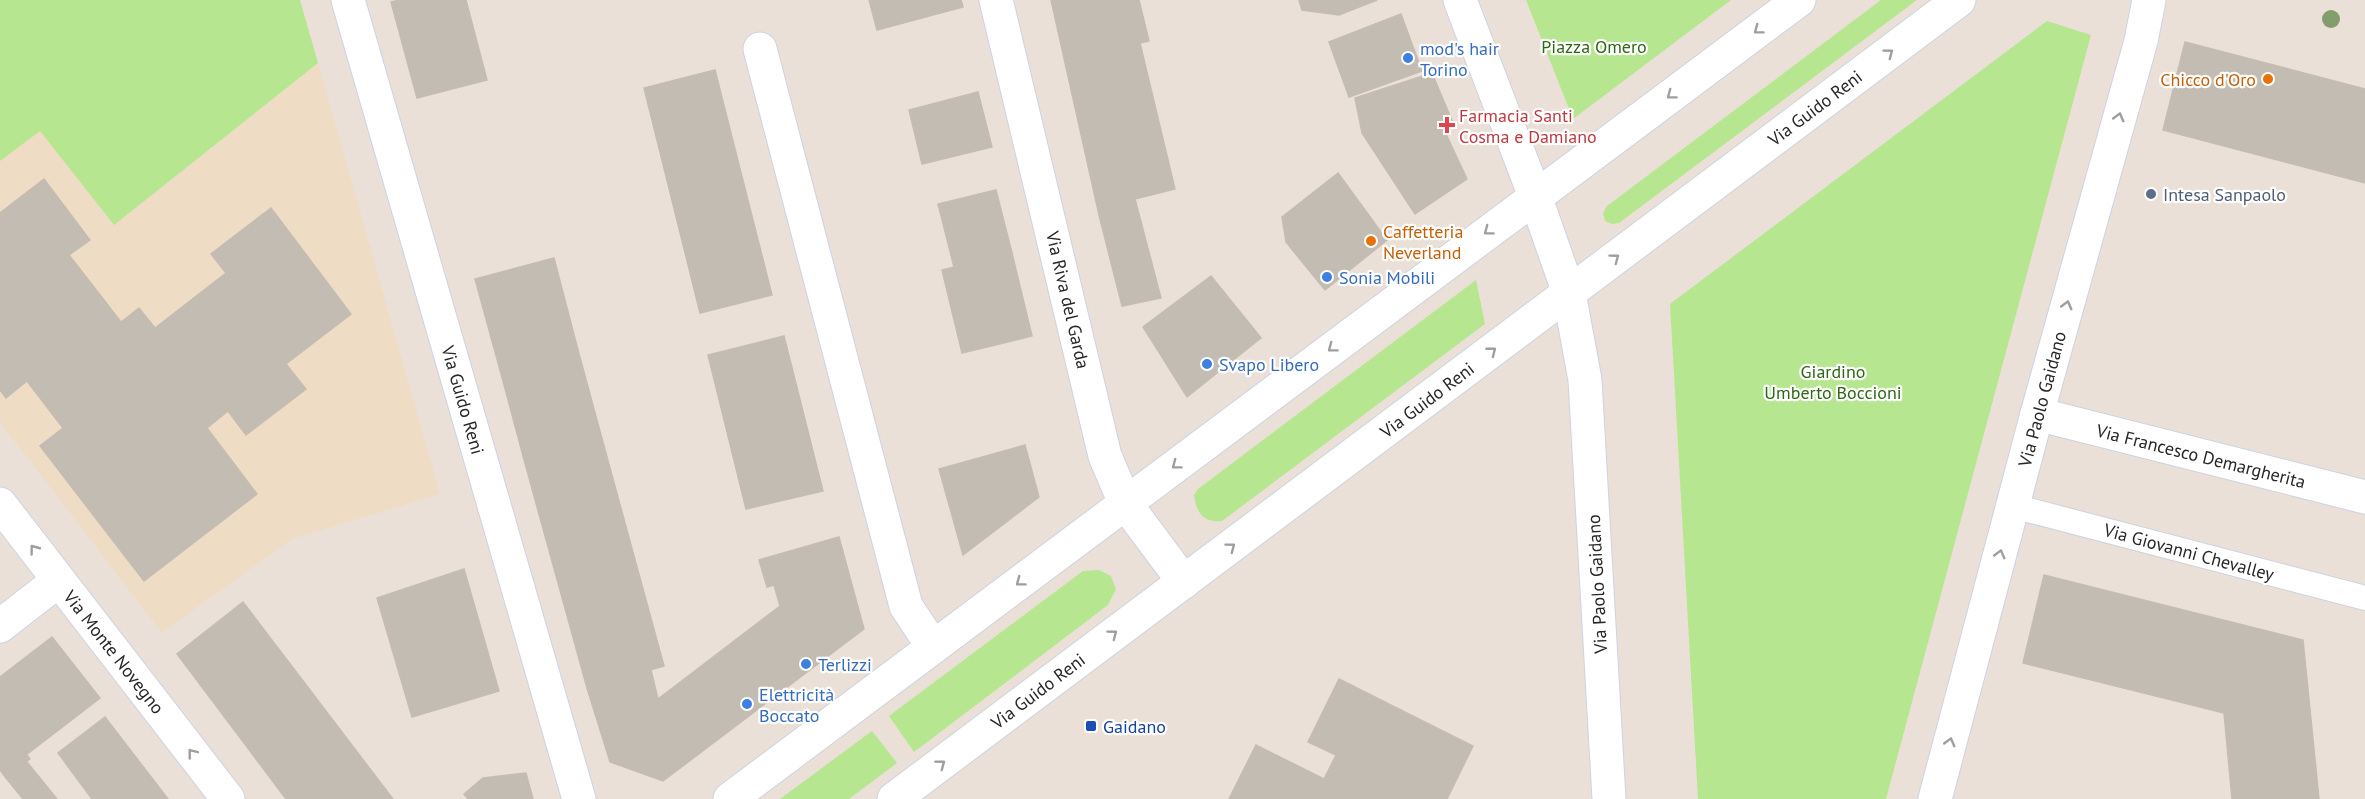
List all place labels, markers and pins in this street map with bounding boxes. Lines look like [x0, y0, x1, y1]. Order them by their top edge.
place label: mod's hair Torino [1420, 37, 1499, 81]
marker: mod's hair Torino [1401, 51, 1415, 65]
place label: Chicco d'Oro [2160, 68, 2256, 91]
marker: Chicco d'Oro [2261, 72, 2275, 86]
place label: Farmacia Santi Cosma e Damiano [1459, 104, 1597, 148]
marker: Farmacia Santi Cosma e Damiano [1440, 118, 1454, 132]
place label: Intesa Sanpaolo [2163, 183, 2286, 206]
marker: Intesa Sanpaolo [2144, 187, 2158, 201]
place label: Caffetteria Neverland [1383, 220, 1463, 264]
marker: Caffetteria Neverland [1364, 234, 1378, 248]
place label: Sonia Mobili [1339, 266, 1435, 289]
marker: Sonia Mobili [1320, 270, 1334, 284]
place label: Svapo Libero [1219, 353, 1319, 376]
marker: Svapo Libero [1200, 357, 1214, 371]
place label: Terlizzi [818, 653, 872, 676]
marker: Terlizzi [799, 657, 813, 671]
place label: Elettricità Boccato [759, 683, 834, 727]
marker: Elettricità Boccato [740, 697, 754, 711]
place label: Gaidano [1103, 715, 1166, 738]
marker: Gaidano [1084, 719, 1098, 733]

